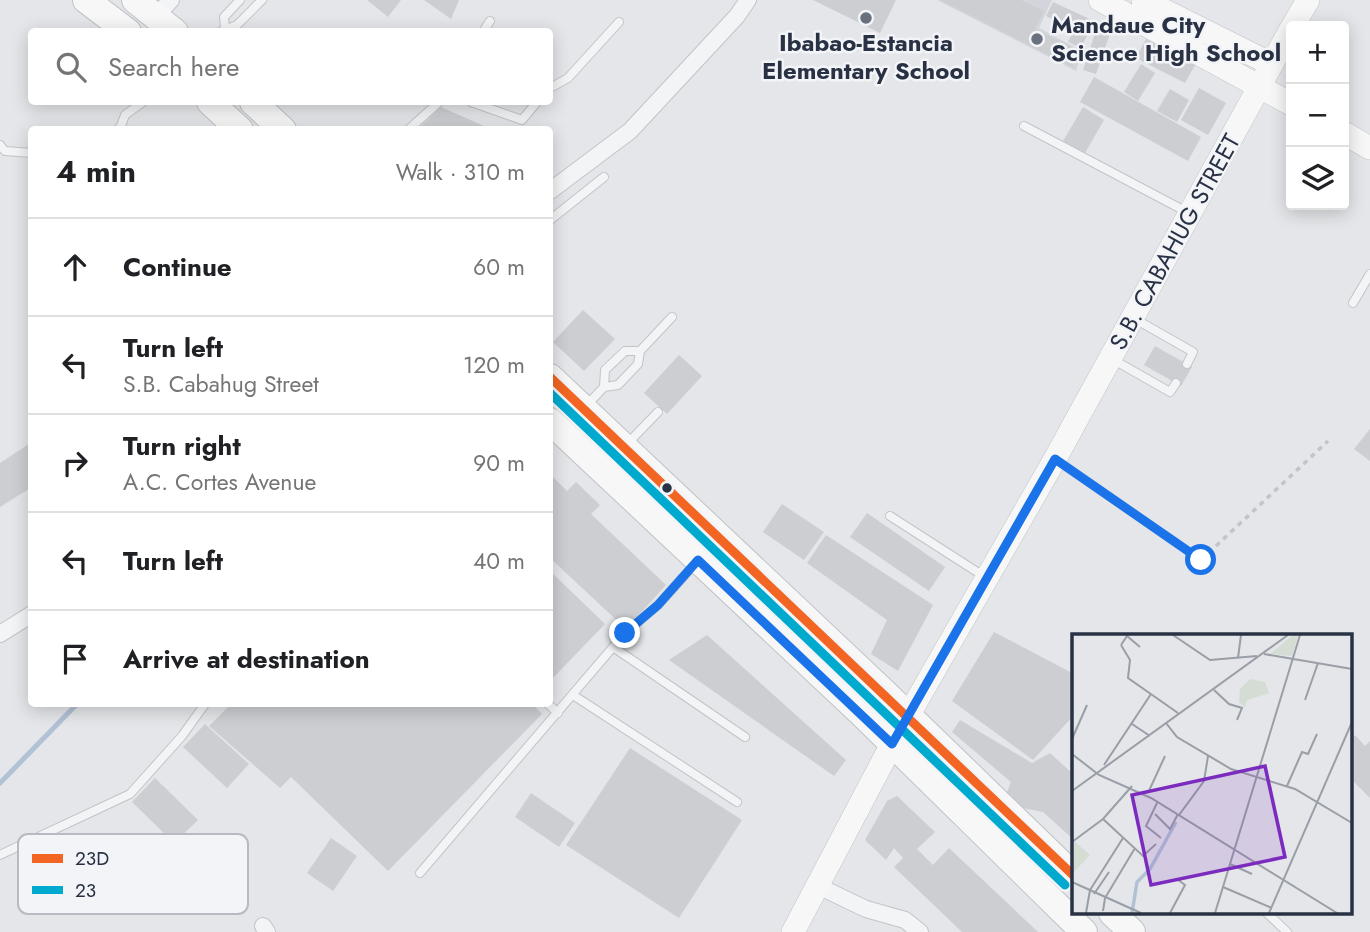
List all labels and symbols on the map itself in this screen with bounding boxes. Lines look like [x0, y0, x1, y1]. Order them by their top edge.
place label: Mandaue City Science High School [1051, 7, 1281, 70]
marker: Ibabao-Estancia Elementary School [858, 10, 874, 26]
place label: Ibabao-Estancia Elementary School [762, 25, 970, 88]
marker: Mandaue City Science High School [1029, 31, 1045, 47]
street label: S.B. CABAHUG STREET [1101, 127, 1249, 356]
unlabelled marker [660, 481, 674, 495]
route start [1185, 544, 1216, 575]
route end [609, 617, 640, 648]
inset map [1072, 634, 1352, 914]
legend [18, 834, 248, 914]
text: 23D [75, 845, 109, 872]
text: 23 [75, 877, 96, 904]

